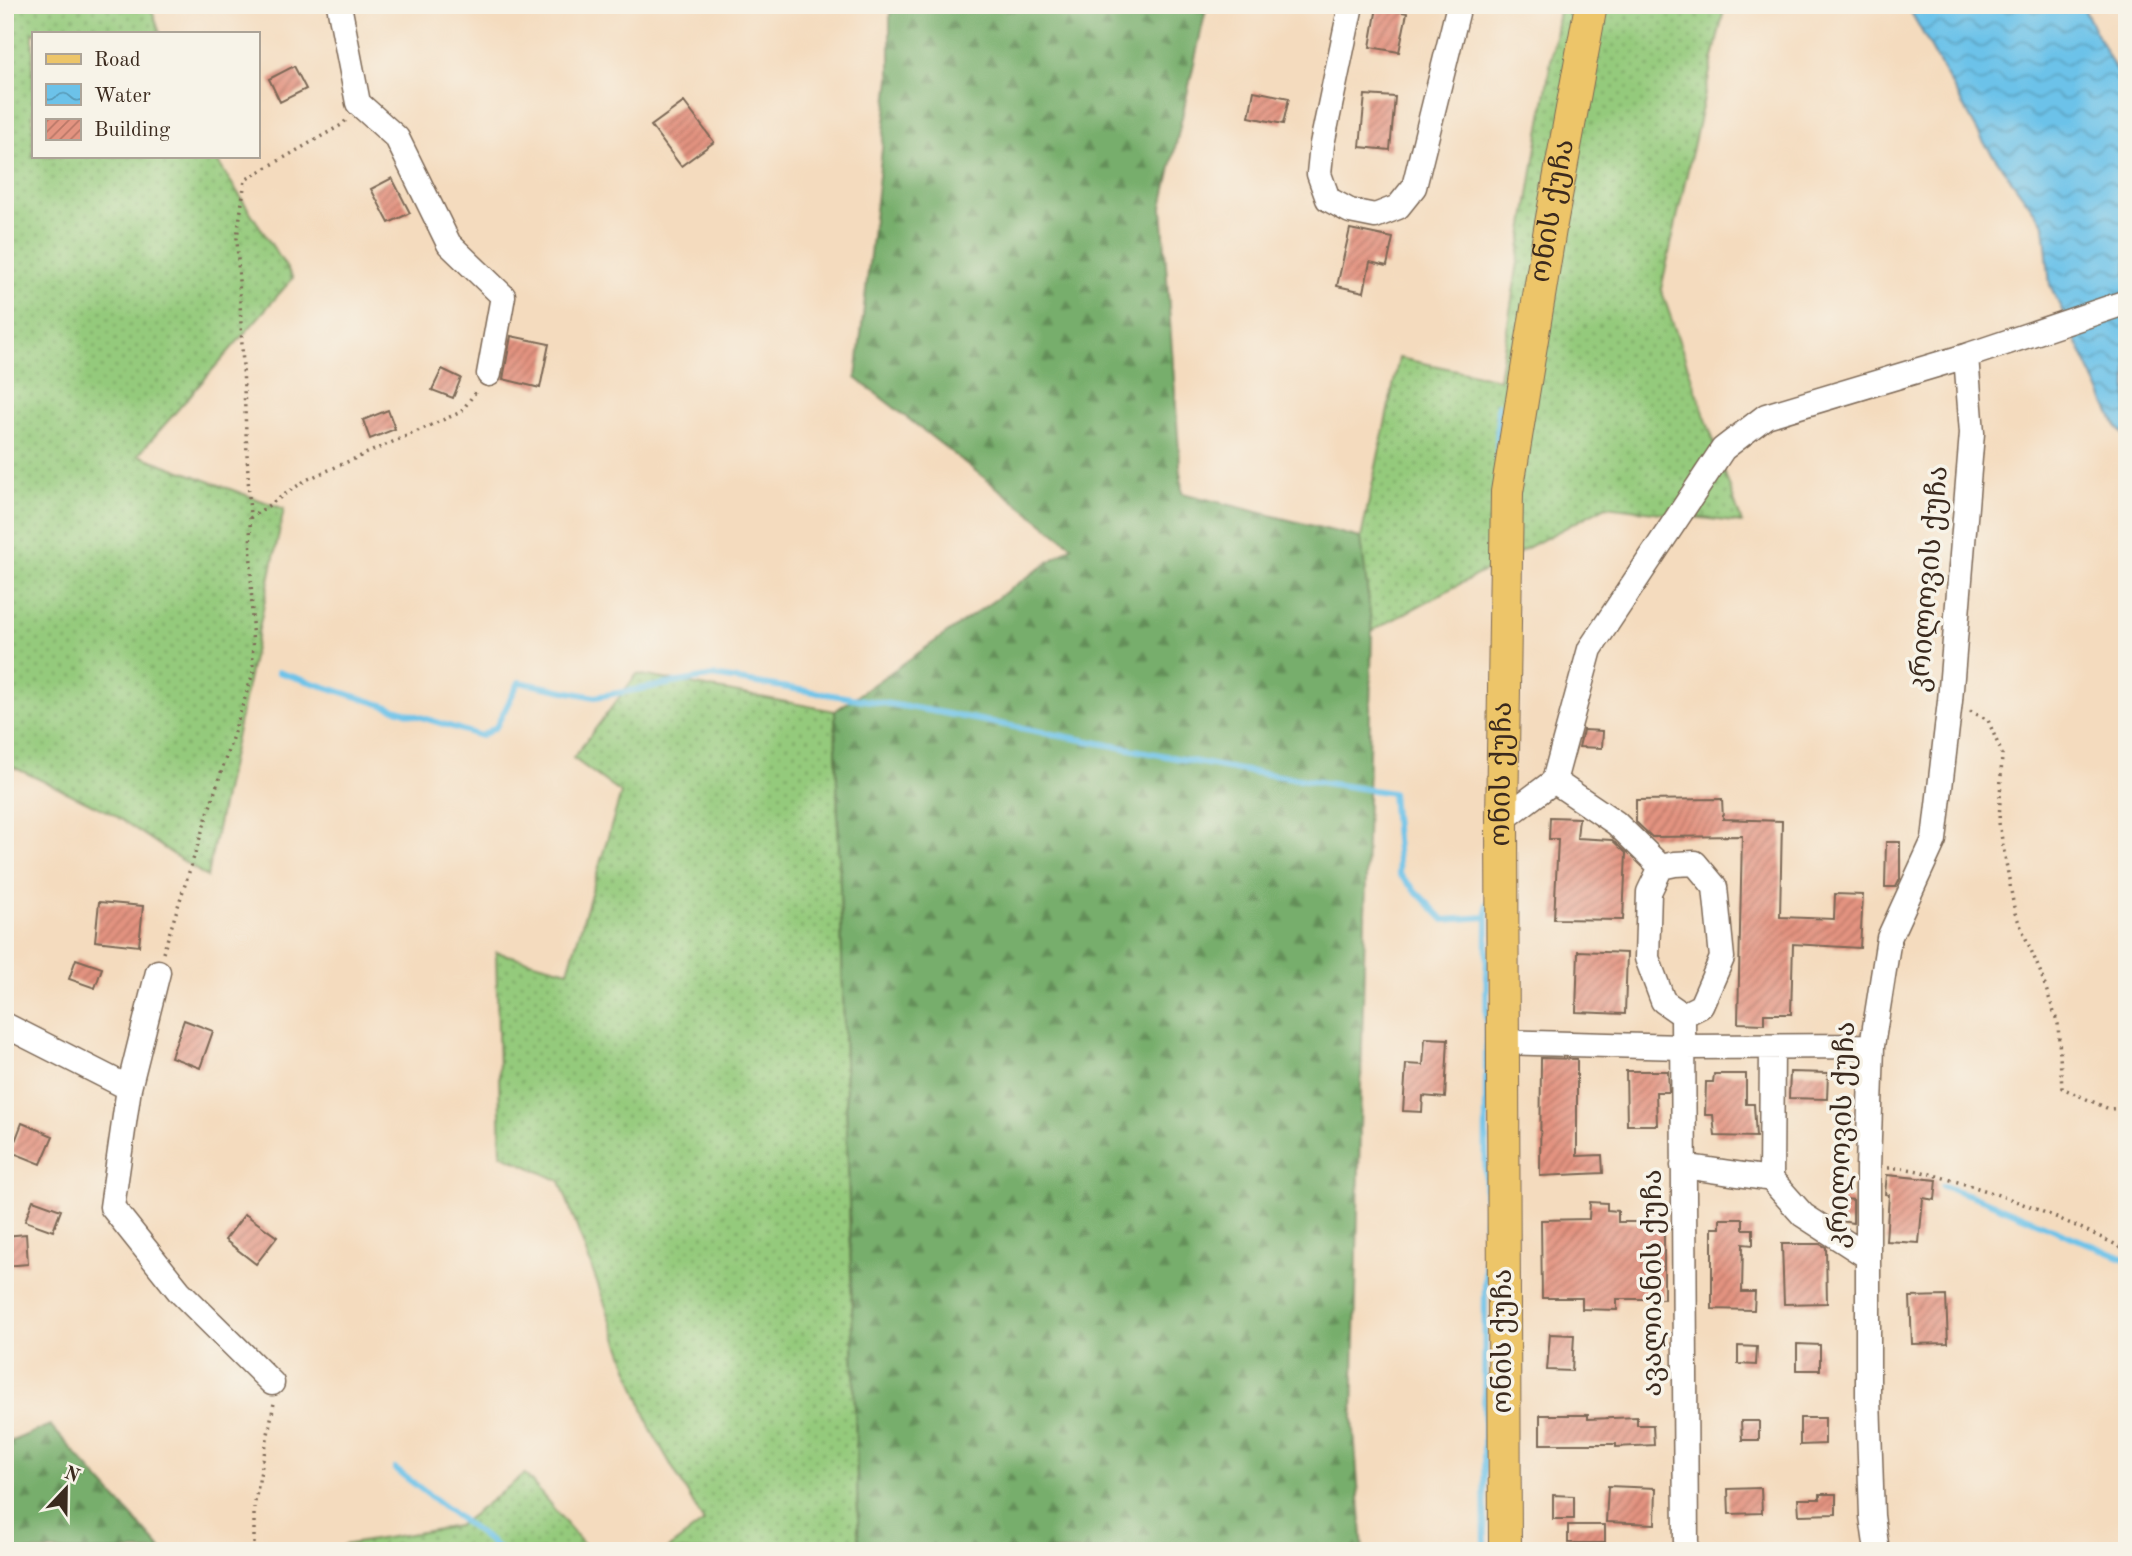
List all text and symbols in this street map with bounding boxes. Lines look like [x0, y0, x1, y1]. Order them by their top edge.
legend [32, 32, 259, 158]
text: Road [94, 50, 141, 71]
text: Water [94, 86, 151, 107]
text: Building [94, 120, 171, 141]
street label: ონის ქუჩა [1527, 137, 1580, 285]
street label: კრილოვის ქუჩა [1906, 465, 1954, 693]
street label: ონის ქუჩა [1487, 701, 1518, 846]
street label: კრილოვის ქუჩა [1825, 1021, 1861, 1249]
street label: ავალიანის ქუჩა [1639, 1169, 1668, 1397]
street label: ონის ქუჩა [1489, 1269, 1518, 1413]
north arrow [32, 1454, 102, 1524]
text: N [61, 1464, 82, 1487]

